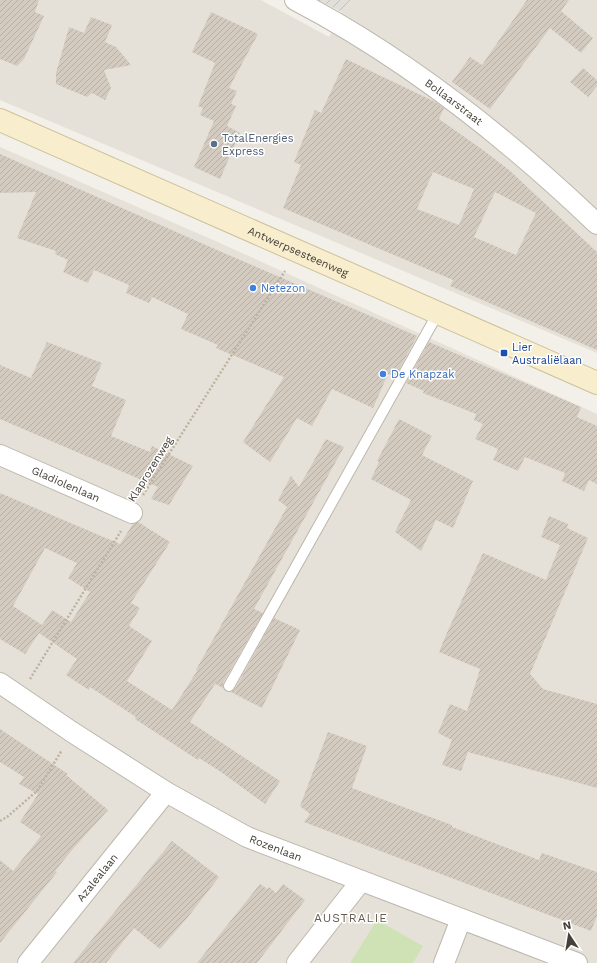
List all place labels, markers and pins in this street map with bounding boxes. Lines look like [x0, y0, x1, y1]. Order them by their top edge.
place label: TotalEnergies Express [222, 132, 294, 158]
marker: TotalEnergies Express [209, 139, 219, 149]
place label: Netezon [261, 282, 305, 295]
marker: Netezon [248, 283, 258, 293]
place label: Lier Australiëlaan [512, 341, 582, 367]
marker: Lier Australiëlaan [499, 348, 509, 358]
place label: De Knapzak [391, 368, 454, 381]
marker: De Knapzak [378, 369, 388, 379]

